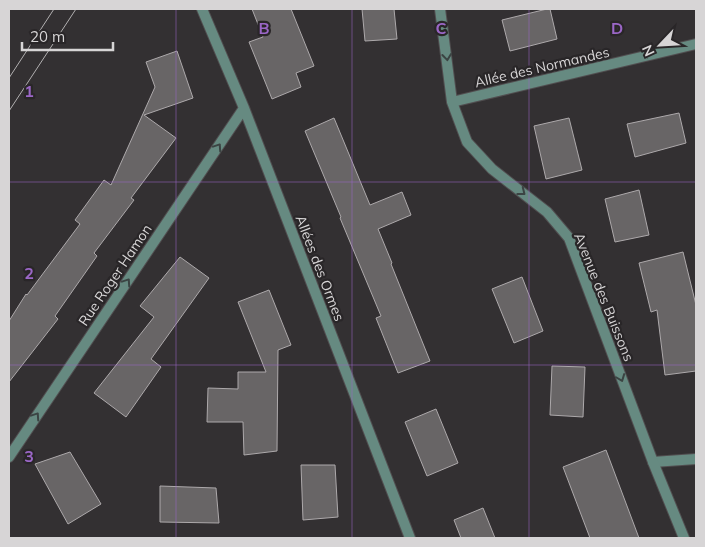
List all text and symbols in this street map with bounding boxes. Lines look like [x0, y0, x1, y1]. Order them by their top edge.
text: B [258, 18, 270, 38]
text: C [436, 18, 447, 38]
text: D [611, 18, 623, 38]
scale bar [22, 20, 114, 52]
north arrow [635, 20, 685, 70]
text: 20 m [30, 27, 65, 46]
text: N [638, 42, 659, 59]
street label: Allée des Normandes [473, 43, 611, 91]
one-way arrow [441, 53, 451, 61]
text: 1 [24, 81, 34, 101]
one-way arrow [212, 143, 221, 153]
one-way arrow [516, 187, 525, 195]
street label: Allées des Ormes [292, 212, 349, 324]
street label: Rue Roger Hamon [74, 221, 156, 329]
street label: Avenue des Buissons [570, 230, 638, 364]
text: 2 [24, 263, 34, 283]
one-way arrow [121, 278, 130, 287]
one-way arrow [615, 373, 626, 382]
one-way arrow [30, 413, 39, 422]
text: 3 [24, 446, 34, 466]

